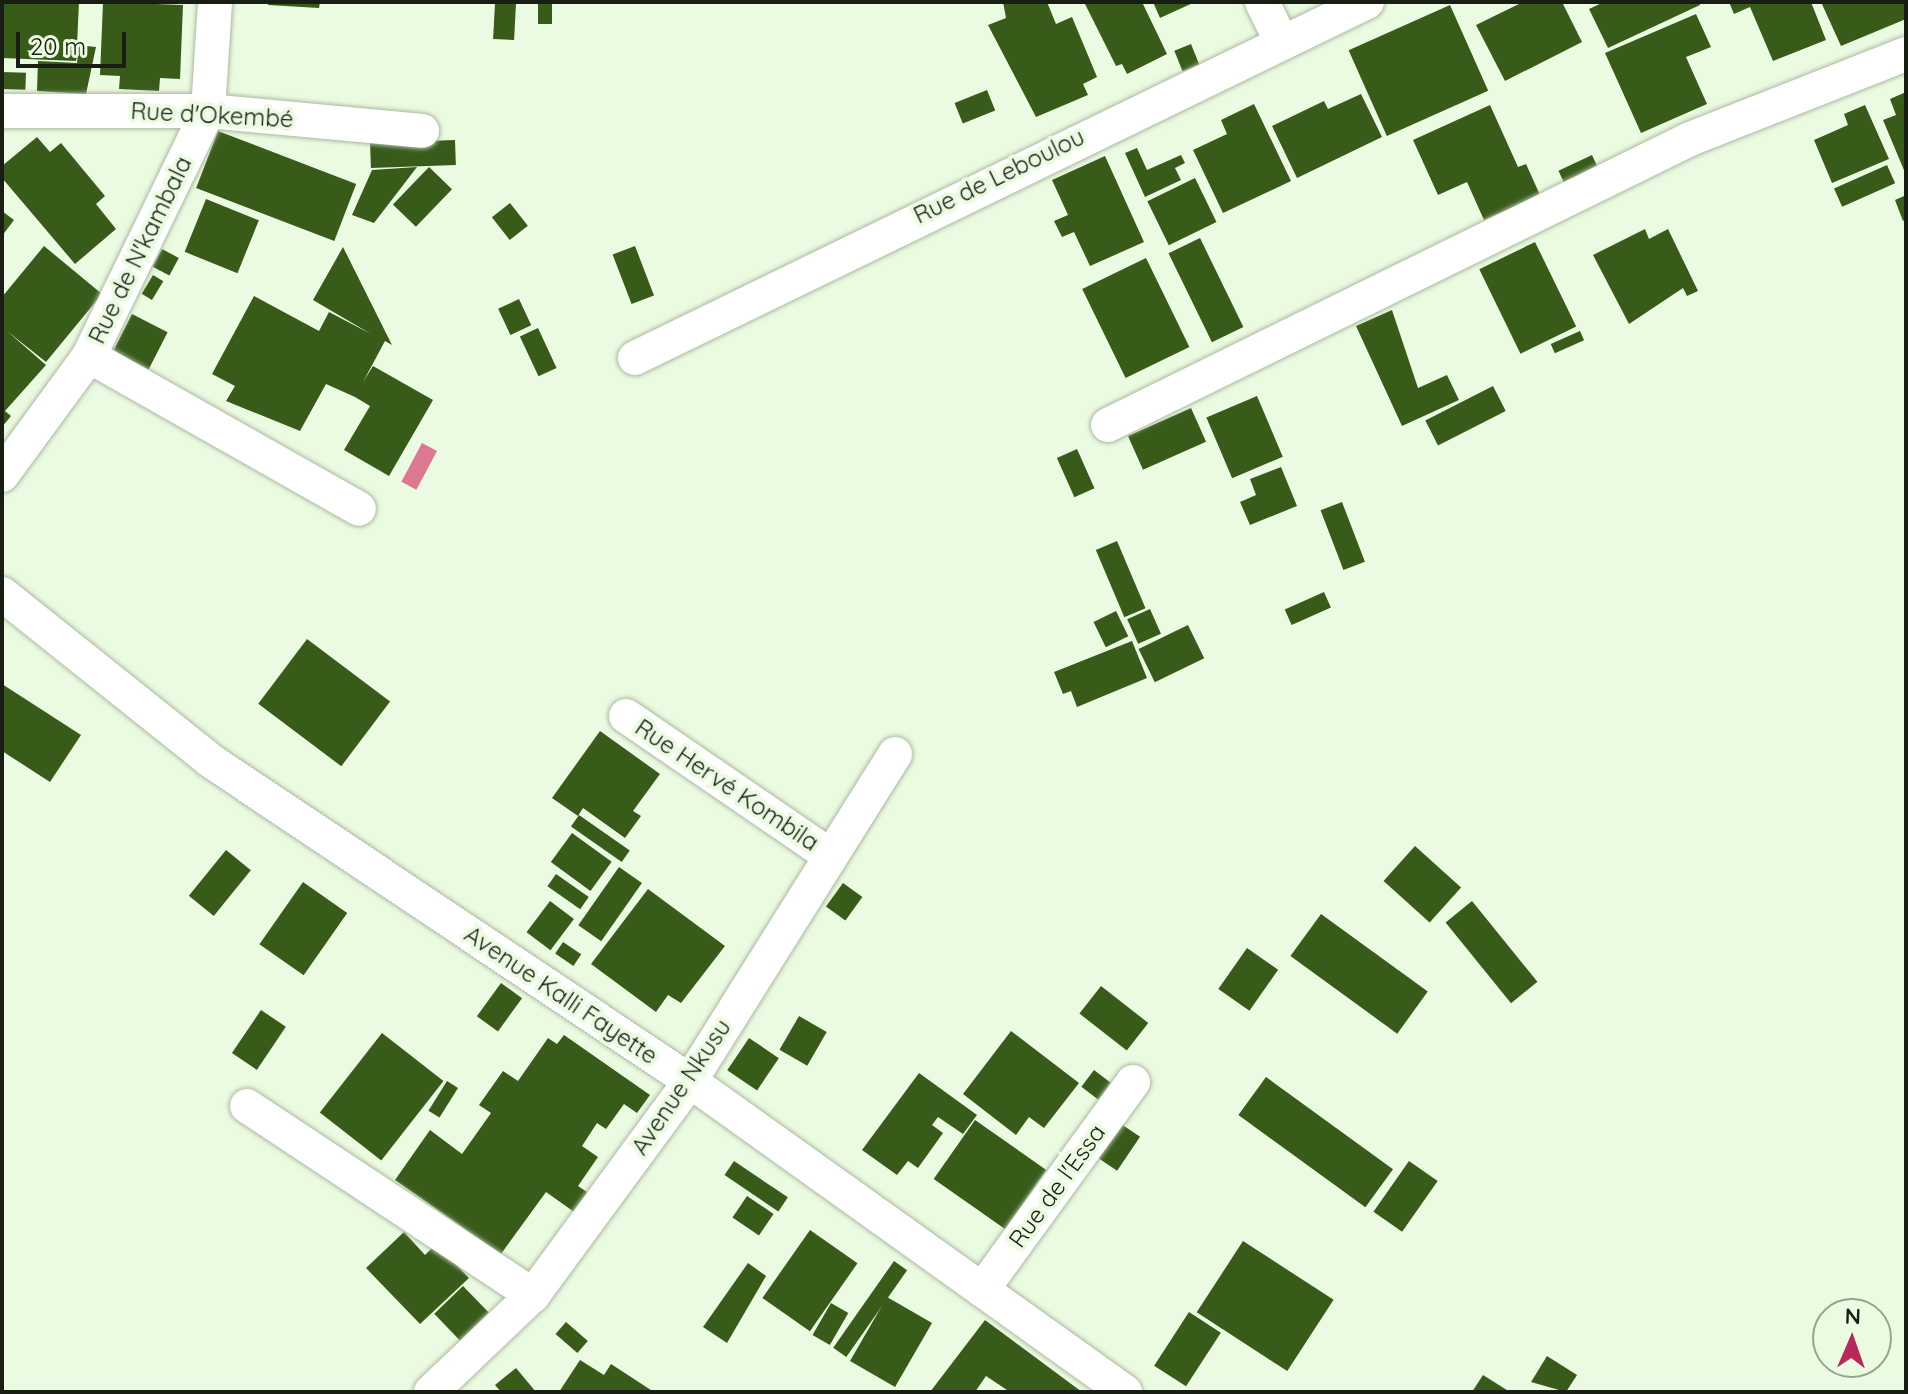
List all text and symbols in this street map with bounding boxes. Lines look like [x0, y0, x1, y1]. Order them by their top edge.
scale bar [20, 16, 130, 66]
text: 20 m [30, 31, 86, 61]
street label: Rue d'Okembé [130, 96, 294, 134]
street label: Rue de Leboulou [909, 122, 1089, 230]
street label: Rue de N'kambala [82, 152, 198, 348]
street label: Rue Hervé Kombila [630, 713, 824, 857]
street label: Avenue Kalli Fayette [459, 920, 663, 1070]
street label: Avenue Nkusu [625, 1014, 737, 1160]
street label: Rue de l'Essa [1003, 1119, 1111, 1253]
north arrow [1812, 1298, 1892, 1378]
text: N [1844, 1302, 1861, 1330]

